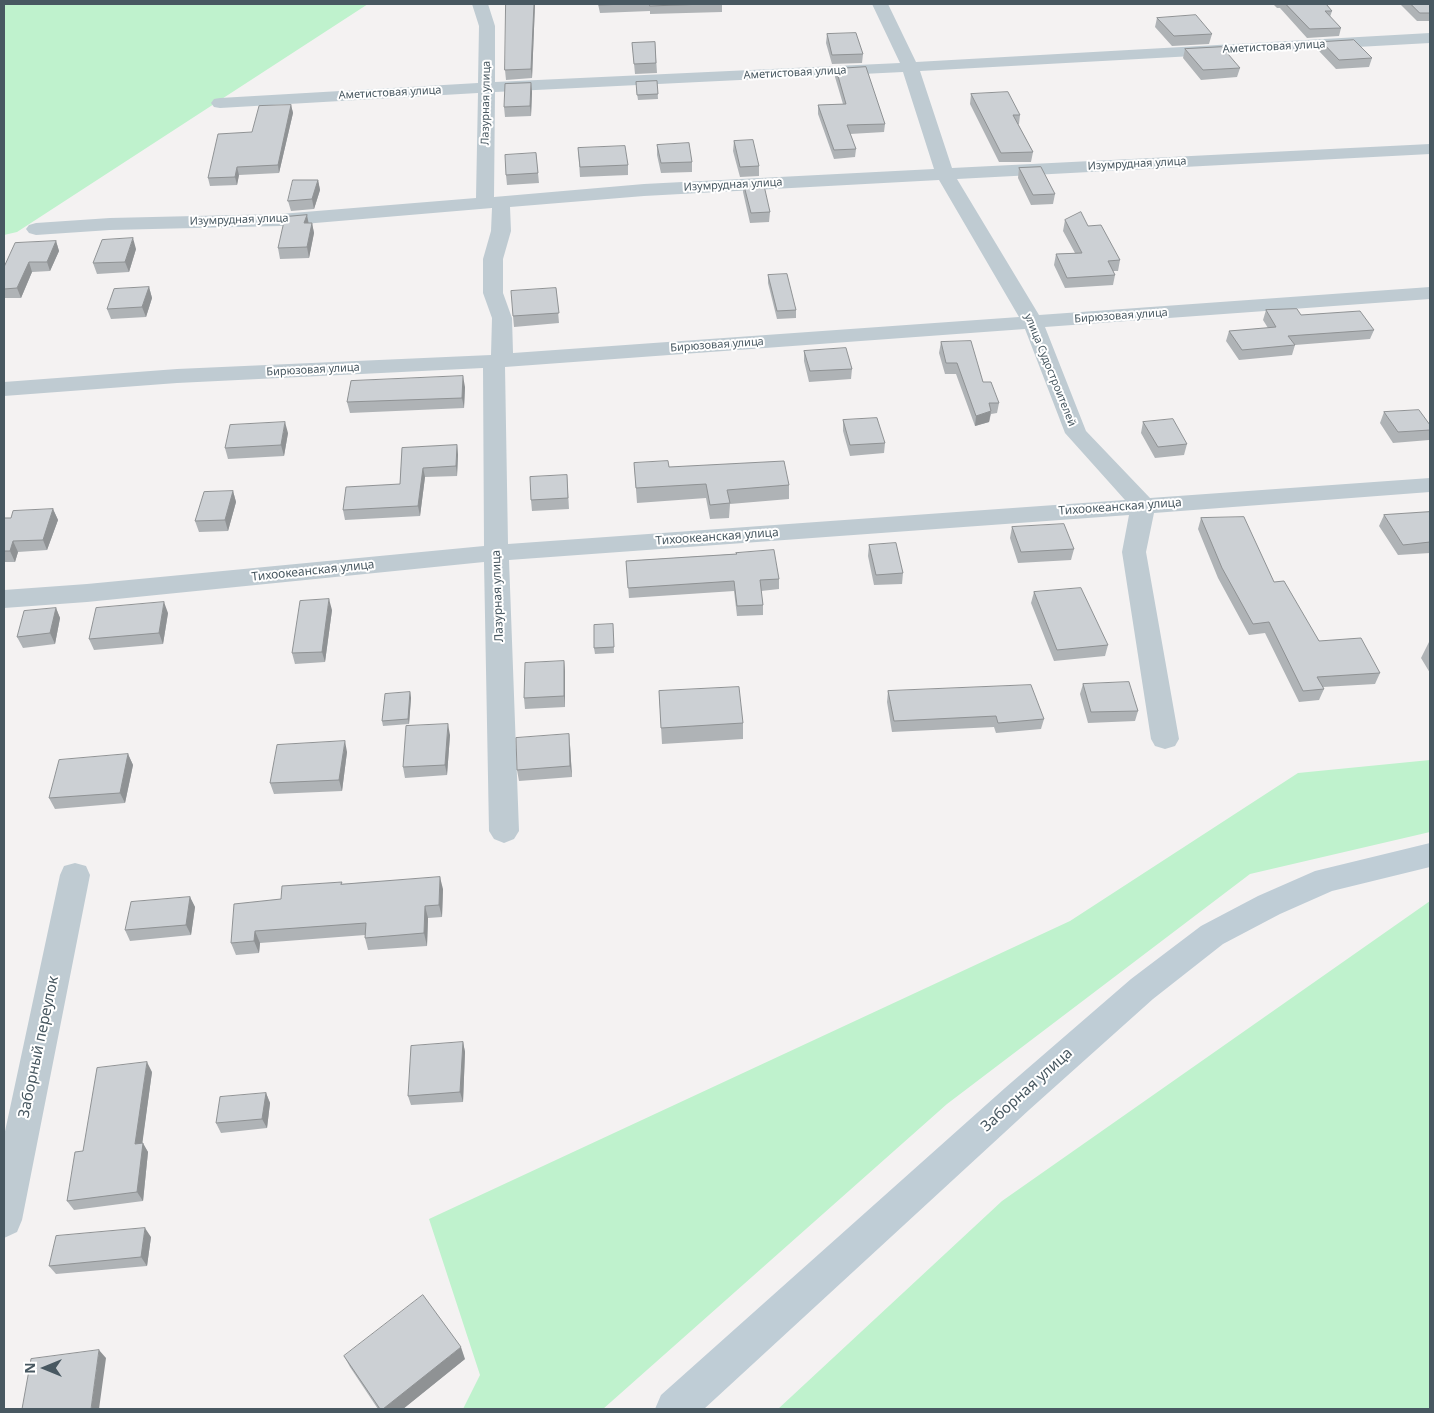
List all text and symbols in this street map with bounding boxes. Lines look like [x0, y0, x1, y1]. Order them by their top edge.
street label: Аметистовая улица [1222, 38, 1326, 56]
street label: Лазурная улица [479, 61, 493, 145]
street label: Аметистовая улица [743, 64, 847, 82]
street label: Аметистовая улица [338, 84, 442, 102]
street label: Изумрудная улица [1087, 155, 1187, 173]
street label: Изумрудная улица [683, 176, 783, 194]
street label: Изумрудная улица [189, 212, 289, 228]
street label: Бирюзовая улица [1074, 306, 1168, 326]
street label: улица Судостроителей [1021, 312, 1079, 428]
street label: Бирюзовая улица [670, 335, 764, 355]
street label: Бирюзовая улица [266, 361, 360, 379]
street label: Тихоокеанская улица [1058, 496, 1182, 518]
street label: Тихоокеанская улица [655, 526, 779, 548]
street label: Лазурная улица [489, 550, 507, 642]
street label: Тихоокеанская улица [251, 557, 375, 585]
street label: Заборный переулок [15, 974, 63, 1120]
street label: Заборная улица [978, 1044, 1076, 1136]
north arrow [20, 1343, 70, 1393]
text: N [20, 1362, 39, 1374]

